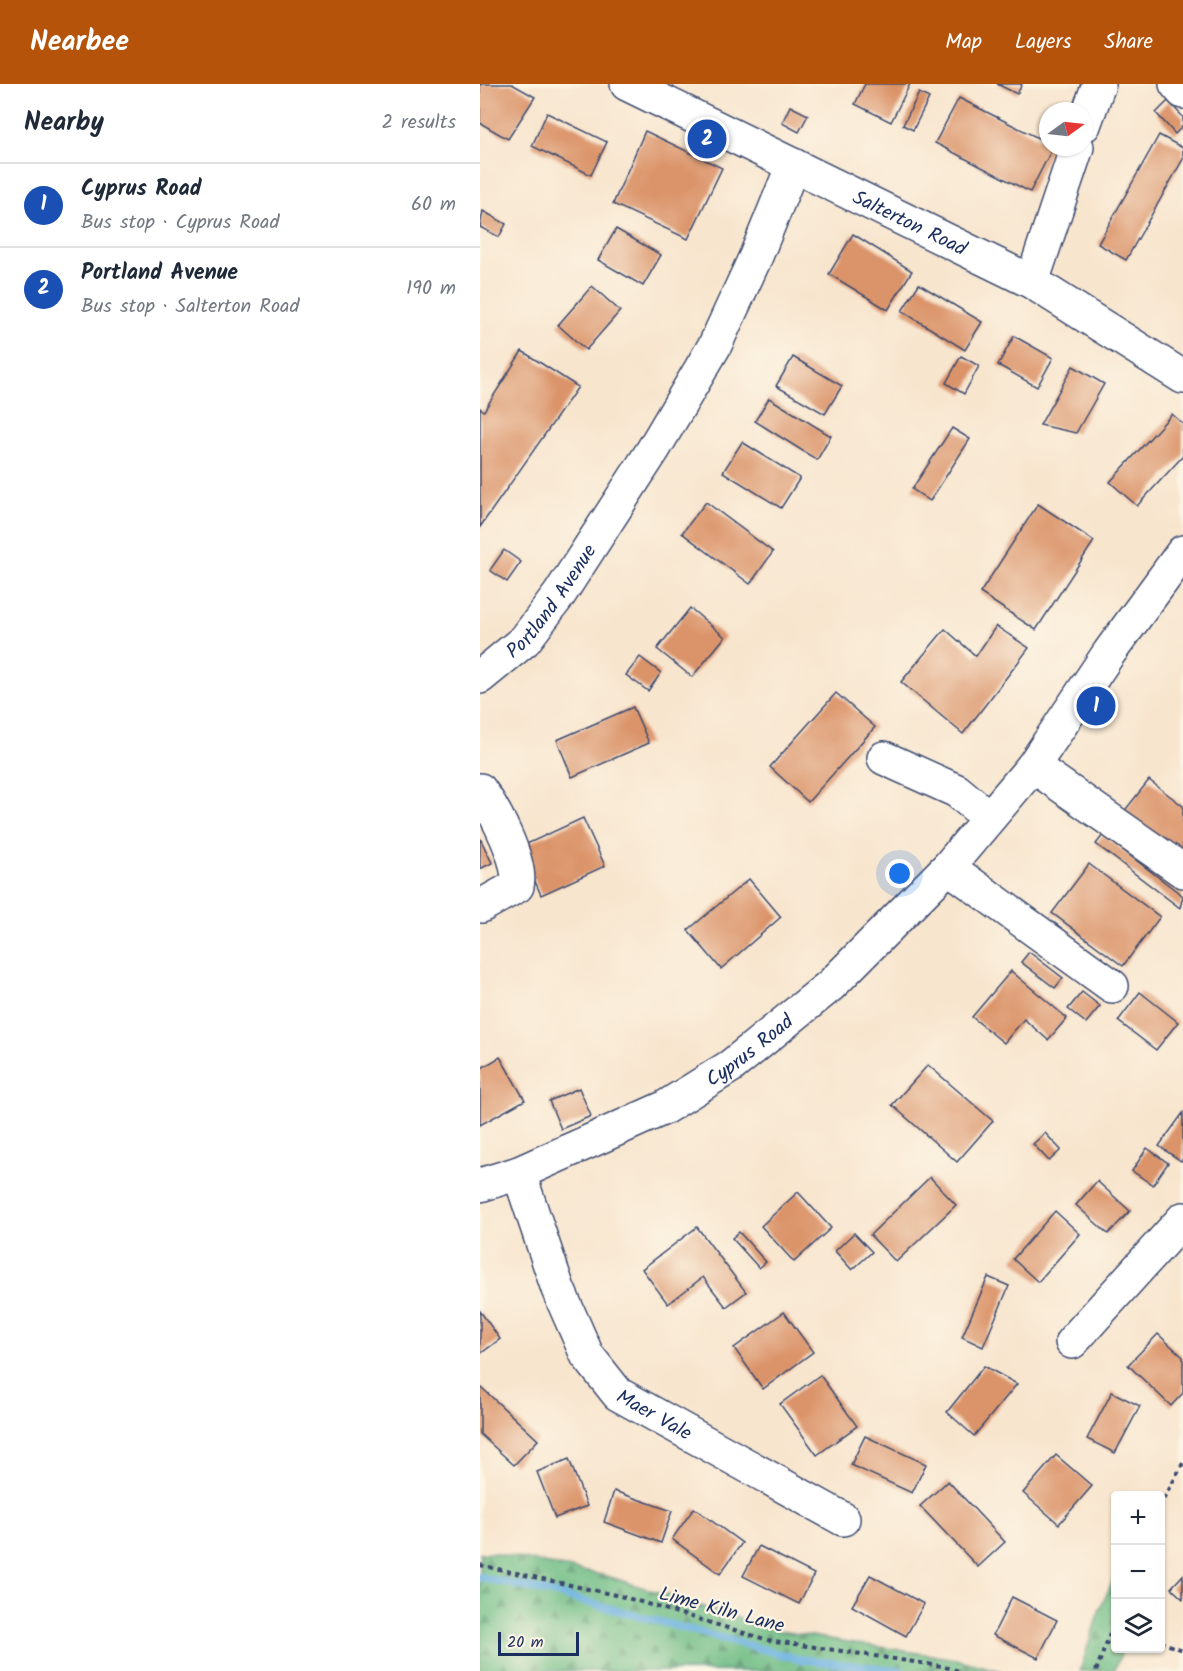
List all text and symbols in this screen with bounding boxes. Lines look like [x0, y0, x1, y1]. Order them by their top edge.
text: Nearbee [30, 20, 129, 65]
text: Map [945, 26, 982, 59]
text: Layers [1015, 26, 1071, 59]
text: Share [1104, 26, 1153, 59]
text: Nearby [24, 102, 104, 144]
north arrow [1039, 102, 1093, 156]
text: 2 results [381, 107, 456, 139]
pin: 2 [688, 116, 726, 162]
text: Cyprus Road [81, 172, 202, 207]
street label: Salterton Road [846, 183, 973, 266]
text: 1 [40, 189, 47, 221]
text: 60 m [411, 189, 456, 221]
text: Bus stop · Cyprus Road [81, 207, 279, 239]
text: Portland Avenue [81, 256, 238, 291]
text: 2 [38, 273, 49, 305]
text: 190 m [406, 273, 456, 305]
text: Bus stop · Salterton Road [81, 291, 299, 323]
street label: Portland Avenue [500, 538, 606, 667]
pin: 1 [1076, 684, 1116, 728]
your location [885, 859, 914, 888]
street label: Cyprus Road [700, 1007, 802, 1096]
street label: Maer Vale [610, 1382, 697, 1450]
map controls [1111, 1491, 1165, 1653]
button: + [1111, 1491, 1165, 1545]
button: − [1111, 1545, 1165, 1599]
street label: Lime Kiln Lane [655, 1579, 788, 1643]
button: layers [1111, 1599, 1165, 1653]
scale bar [498, 1629, 579, 1656]
text: 20 m [507, 1630, 543, 1655]

